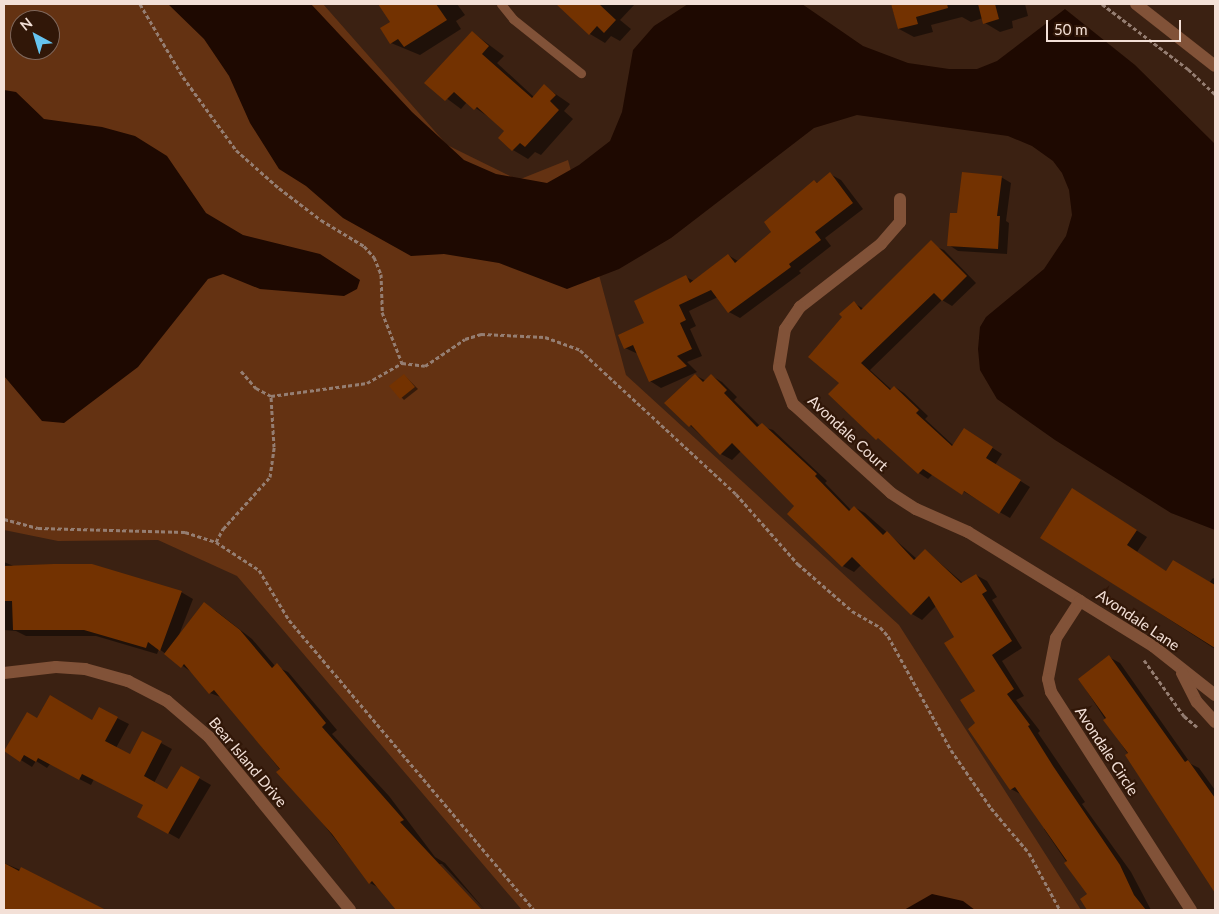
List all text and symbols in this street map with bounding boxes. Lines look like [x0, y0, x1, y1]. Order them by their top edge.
north arrow [10, 10, 60, 60]
scale bar [1049, 10, 1184, 42]
text: N [16, 14, 35, 34]
text: 50 m [1054, 20, 1088, 38]
street label: Avondale Court [804, 391, 892, 475]
street label: Avondale Lane [1093, 586, 1183, 654]
street label: Avondale Circle [1072, 703, 1142, 799]
street label: Bear Island Drive [205, 713, 291, 811]

